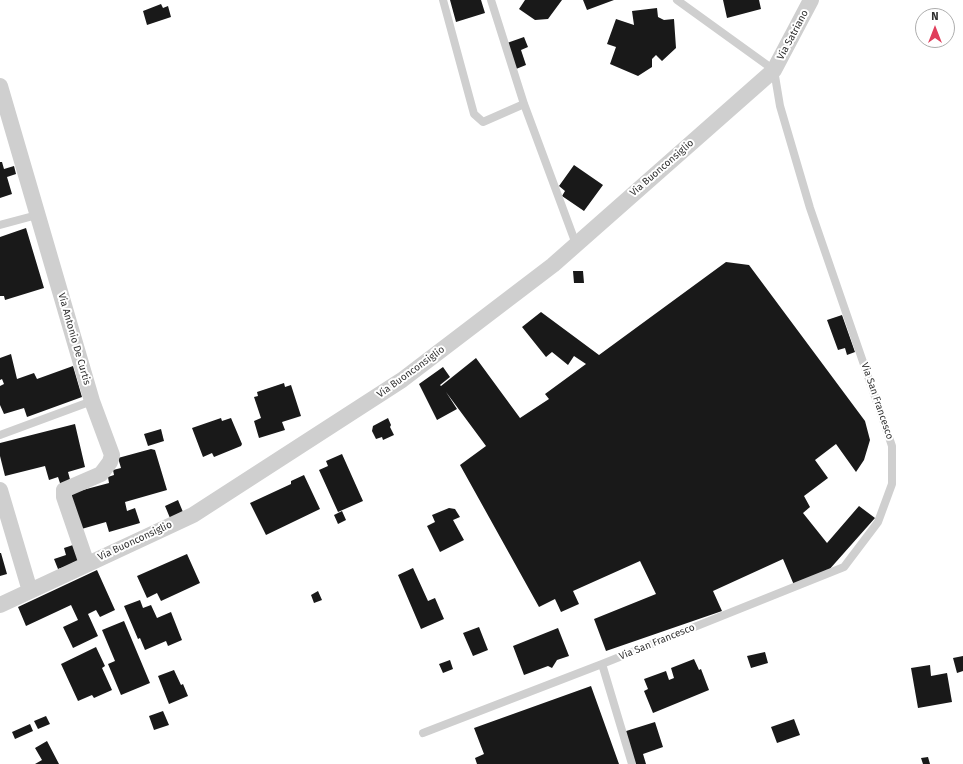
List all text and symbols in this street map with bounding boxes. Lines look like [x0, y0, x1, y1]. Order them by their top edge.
street label: Via Satriano [775, 8, 811, 62]
north arrow [915, 8, 955, 48]
text: N [931, 10, 939, 23]
street label: Via Buonconsiglio [628, 137, 696, 199]
street label: Via Antonio De Curtis [55, 292, 93, 386]
street label: Via Buonconsiglio [375, 343, 447, 401]
street label: Via San Francesco [858, 361, 896, 441]
street label: Via Buonconsiglio [96, 519, 174, 563]
street label: Via San Francesco [617, 621, 697, 663]

